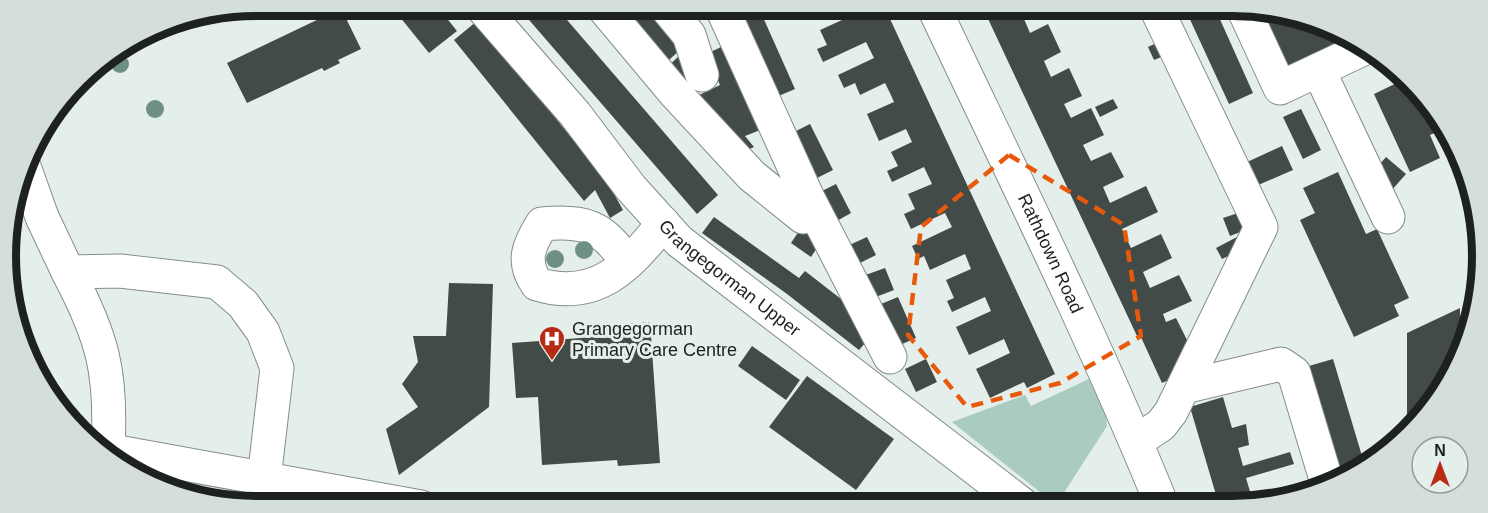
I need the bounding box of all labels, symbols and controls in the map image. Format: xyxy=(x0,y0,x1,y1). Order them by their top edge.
street label: Rathdown Road xyxy=(1014,191,1087,316)
street label: Grangegorman Upper xyxy=(655,216,804,340)
place label: Grangegorman Primary Care Centre xyxy=(572,319,737,360)
hospital icon: Grangegorman Primary Care Centre xyxy=(537,324,567,362)
north arrow xyxy=(1410,435,1470,495)
text: N xyxy=(1434,442,1446,459)

